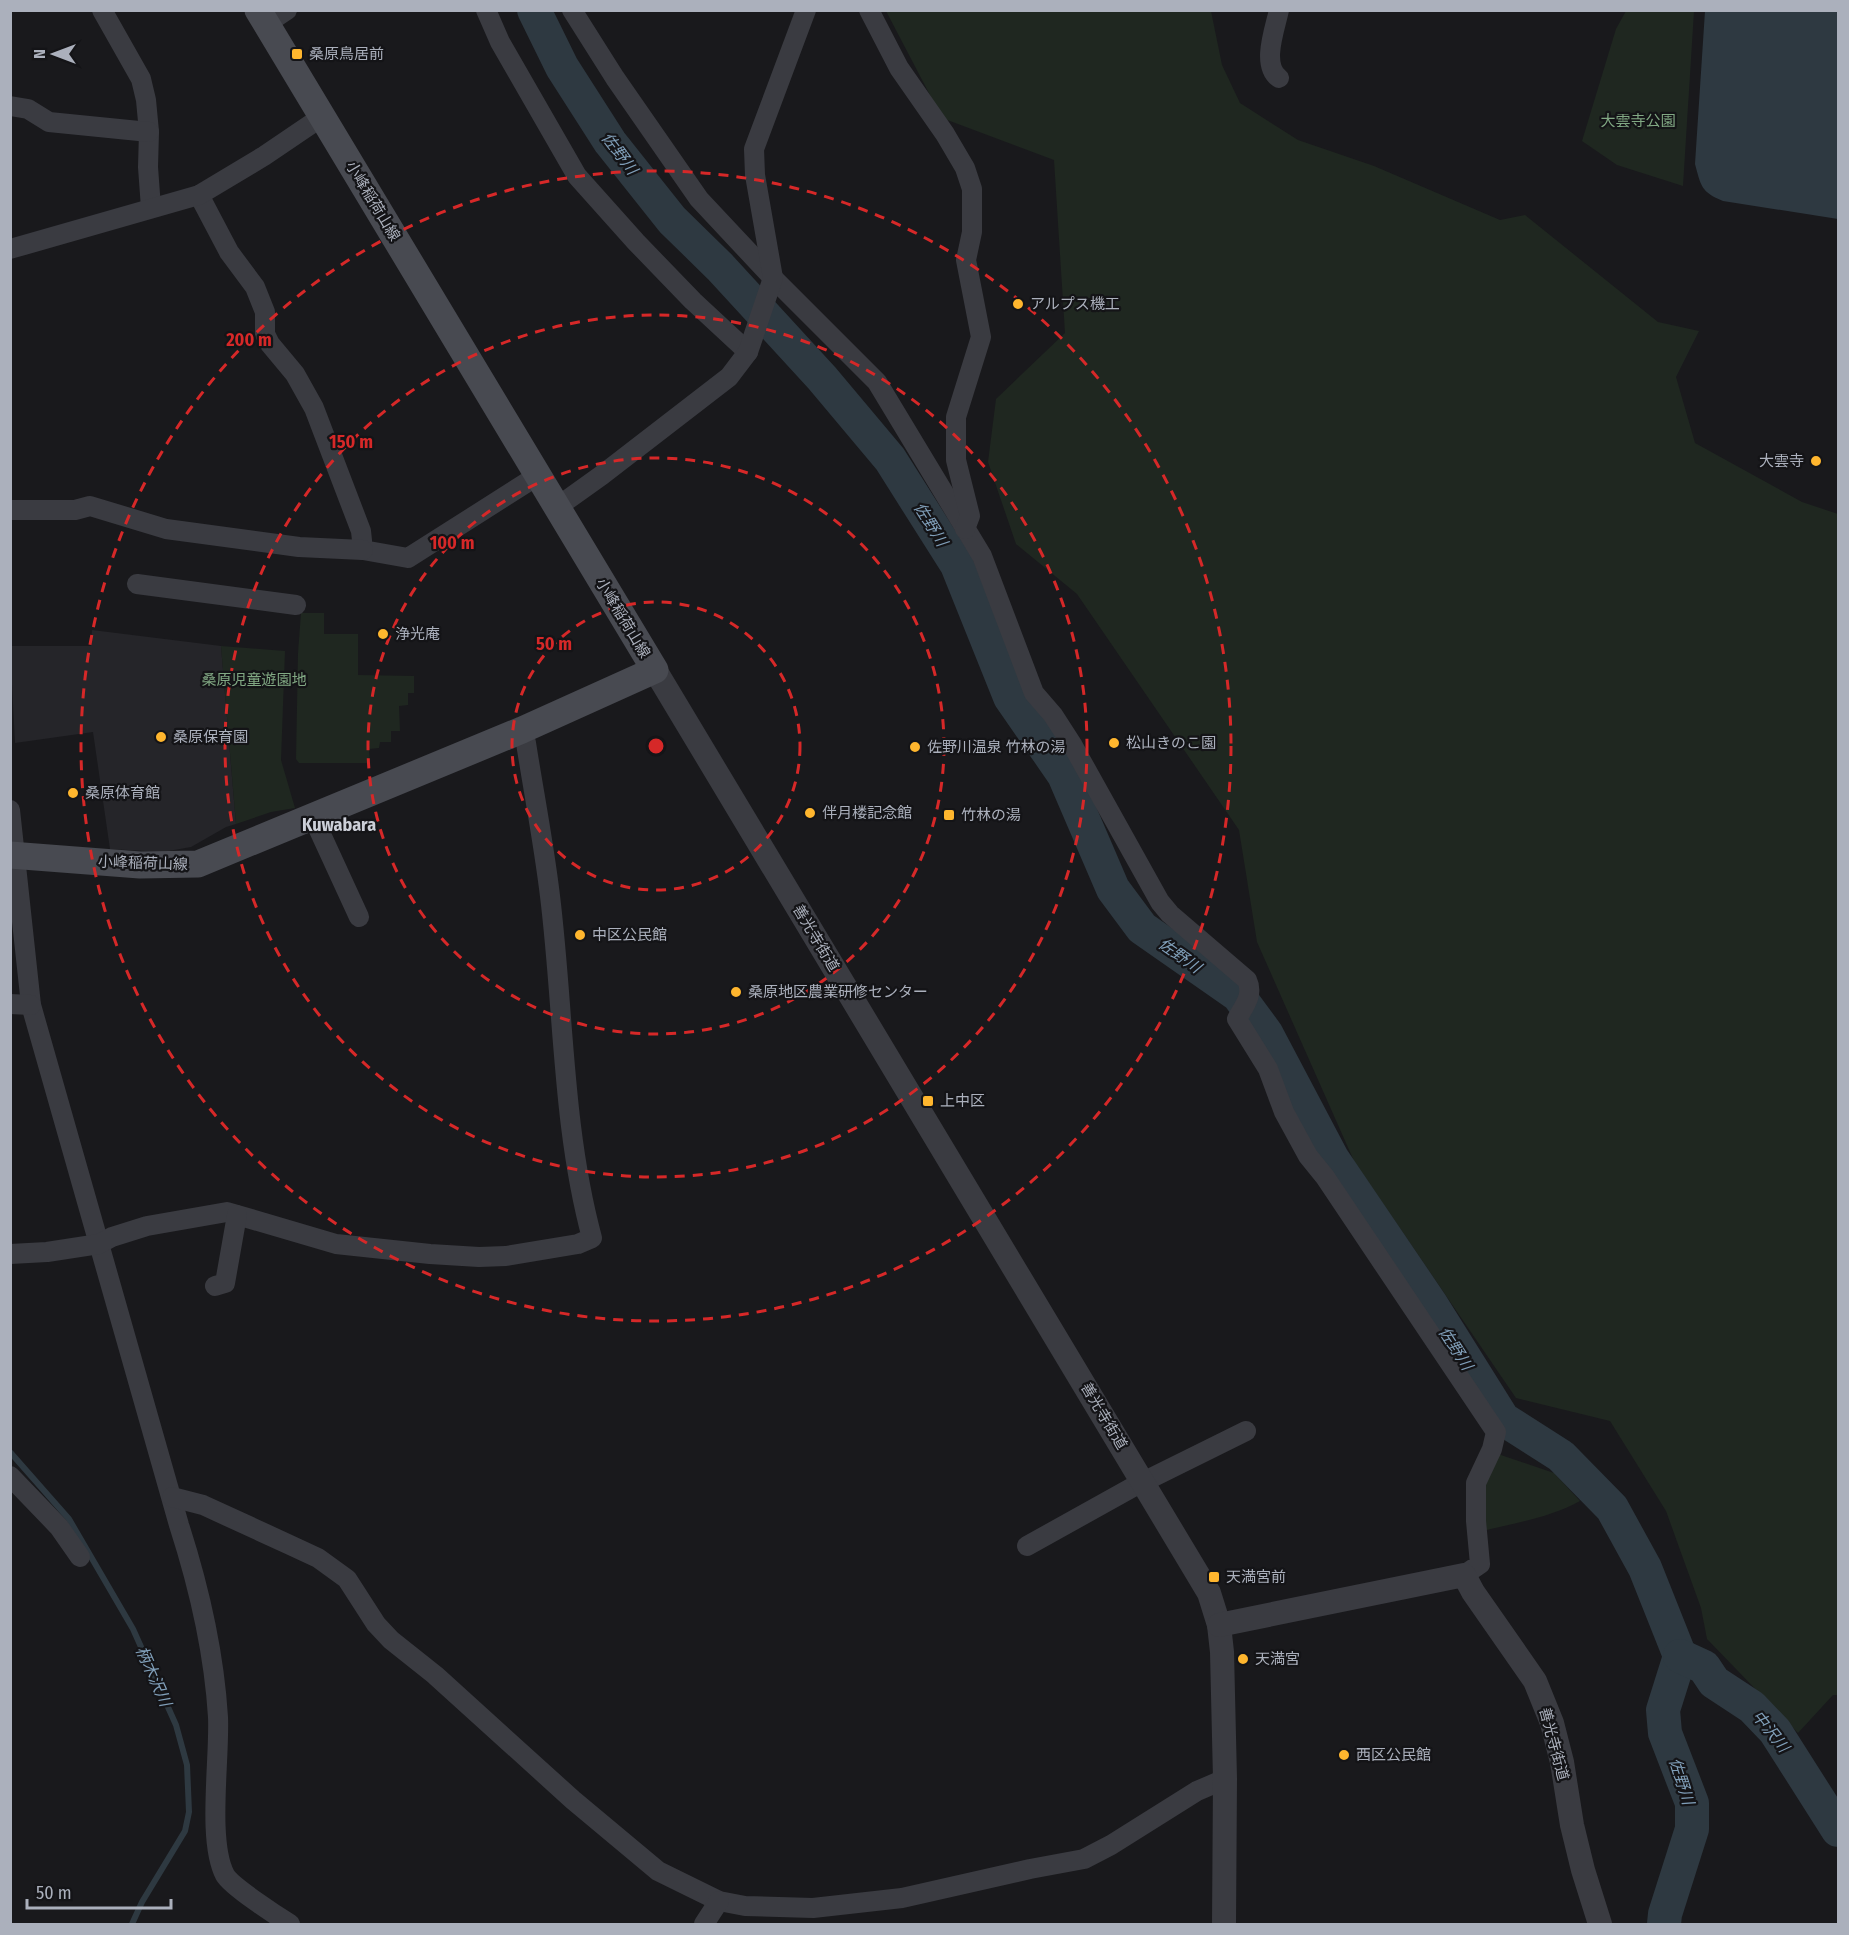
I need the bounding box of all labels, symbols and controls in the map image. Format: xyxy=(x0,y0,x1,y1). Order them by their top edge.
north arrow xyxy=(24,24,84,84)
place label: 桑原鳥居前 xyxy=(309,45,384,63)
marker: 桑原鳥居前 xyxy=(290,47,304,61)
text: N xyxy=(30,49,49,59)
park label: 大雲寺公園 xyxy=(1600,112,1676,130)
water label: 佐野川 xyxy=(598,128,643,180)
street label: 小峰稲荷山線 xyxy=(342,158,404,244)
place label: アルプス機工 xyxy=(1030,295,1120,313)
marker: アルプス機工 xyxy=(1011,297,1025,311)
text: 200 m xyxy=(225,329,272,351)
text: 150 m xyxy=(329,431,373,453)
place label: 大雲寺 xyxy=(1759,452,1804,470)
marker: 大雲寺 xyxy=(1809,454,1823,468)
water label: 佐野川 xyxy=(910,499,952,551)
text: 100 m xyxy=(430,532,474,554)
street label: 小峰稲荷山線 xyxy=(592,575,654,661)
place label: 浄光庵 xyxy=(395,625,440,643)
marker: 浄光庵 xyxy=(376,627,390,641)
text: 50 m xyxy=(536,633,572,655)
park label: 桑原児童遊園地 xyxy=(201,671,307,689)
place label: 桑原保育園 xyxy=(173,728,248,746)
marker: 桑原保育園 xyxy=(154,730,168,744)
place label: 松山きのこ園 xyxy=(1126,734,1216,752)
centre of rings xyxy=(646,736,666,756)
marker: 松山きのこ園 xyxy=(1107,736,1121,750)
place label: 佐野川温泉 竹林の湯 xyxy=(927,738,1066,756)
marker: 佐野川温泉 竹林の湯 xyxy=(908,740,922,754)
place label: 桑原体育館 xyxy=(85,784,160,802)
marker: 桑原体育館 xyxy=(66,786,80,800)
place label: 伴月楼記念館 xyxy=(822,804,912,822)
marker: 伴月楼記念館 xyxy=(803,806,817,820)
place label: 竹林の湯 xyxy=(961,806,1021,824)
marker: 竹林の湯 xyxy=(942,808,956,822)
district label: Kuwabara xyxy=(302,814,376,836)
street label: 小峰稲荷山線 xyxy=(98,852,188,874)
street label: 善光寺街道 xyxy=(789,901,843,975)
place label: 中区公民館 xyxy=(592,926,667,944)
marker: 中区公民館 xyxy=(573,928,587,942)
water label: 佐野川 xyxy=(1155,934,1206,978)
place label: 桑原地区農業研修センター xyxy=(748,983,928,1001)
marker: 桑原地区農業研修センター xyxy=(729,985,743,999)
place label: 上中区 xyxy=(940,1092,985,1110)
marker: 上中区 xyxy=(921,1094,935,1108)
water label: 佐野川 xyxy=(1435,1323,1478,1375)
street label: 善光寺街道 xyxy=(1077,1379,1131,1453)
place label: 天満宮前 xyxy=(1226,1568,1286,1586)
marker: 天満宮前 xyxy=(1207,1570,1221,1584)
water label: 柄木沢川 xyxy=(132,1643,176,1711)
place label: 天満宮 xyxy=(1255,1650,1300,1668)
marker: 天満宮 xyxy=(1236,1652,1250,1666)
street label: 善光寺街道 xyxy=(1536,1705,1572,1783)
water label: 中沢川 xyxy=(1748,1707,1794,1757)
place label: 西区公民館 xyxy=(1356,1746,1431,1764)
marker: 西区公民館 xyxy=(1337,1748,1351,1762)
water label: 佐野川 xyxy=(1665,1755,1699,1809)
scale bar xyxy=(27,1872,171,1910)
text: 50 m xyxy=(36,1882,72,1904)

